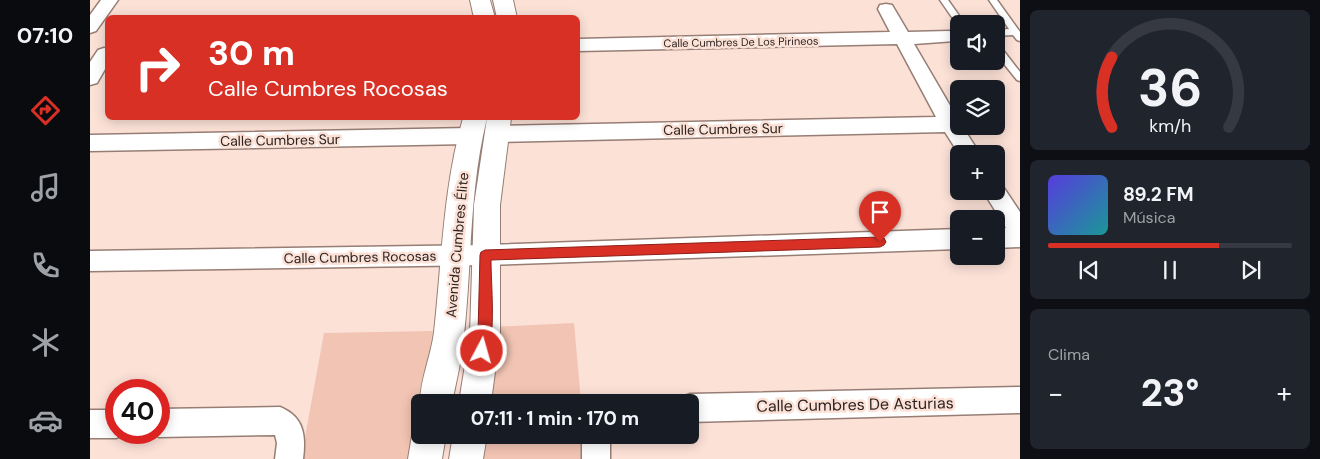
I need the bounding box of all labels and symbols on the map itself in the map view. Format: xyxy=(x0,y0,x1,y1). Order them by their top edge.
street label: Calle Cumbres De Los Pirineos xyxy=(663,34,819,50)
street label: Calle Cumbres Sur xyxy=(663,119,783,139)
street label: Calle Cumbres Sur xyxy=(220,130,340,150)
street label: Avenida Cumbres Élite xyxy=(442,172,472,318)
pin xyxy=(859,191,901,242)
street label: Calle Cumbres Rocosas xyxy=(284,247,436,267)
position arrow xyxy=(455,324,507,376)
speed limit sign: 40 xyxy=(105,379,170,444)
street label: Calle Cumbres De Asturias xyxy=(756,392,954,417)

